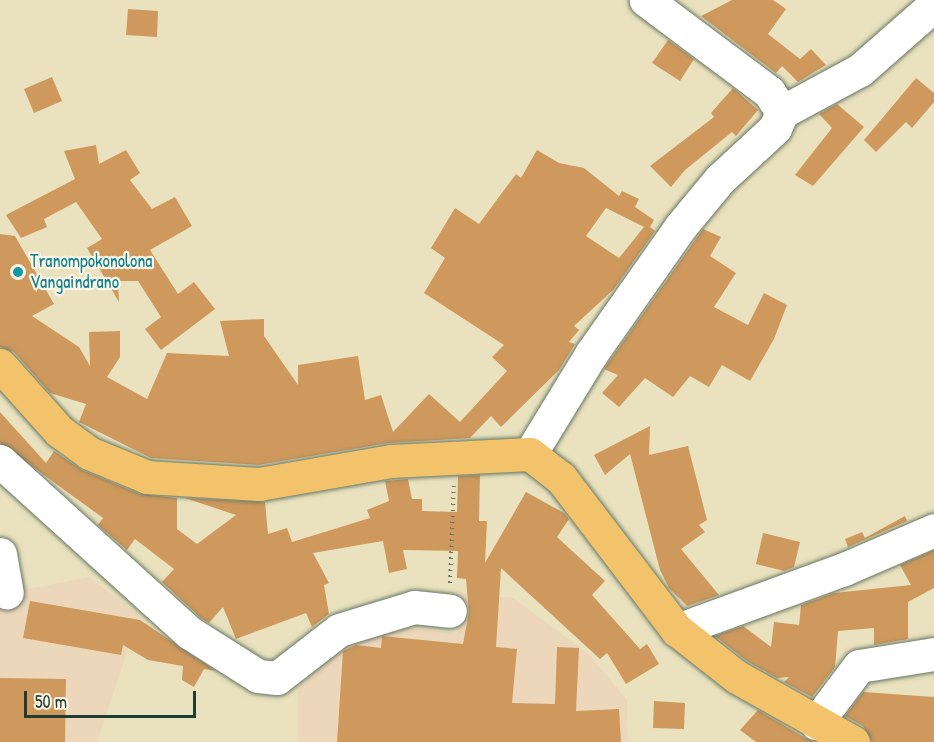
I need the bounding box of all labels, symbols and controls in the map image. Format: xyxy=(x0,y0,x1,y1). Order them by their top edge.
place label: Tranompokonolona Vangaindrano xyxy=(30,251,152,294)
marker: Tranompokonolona Vangaindrano xyxy=(11,265,25,279)
scale bar xyxy=(27,679,200,717)
text: 50 m xyxy=(35,689,67,714)

